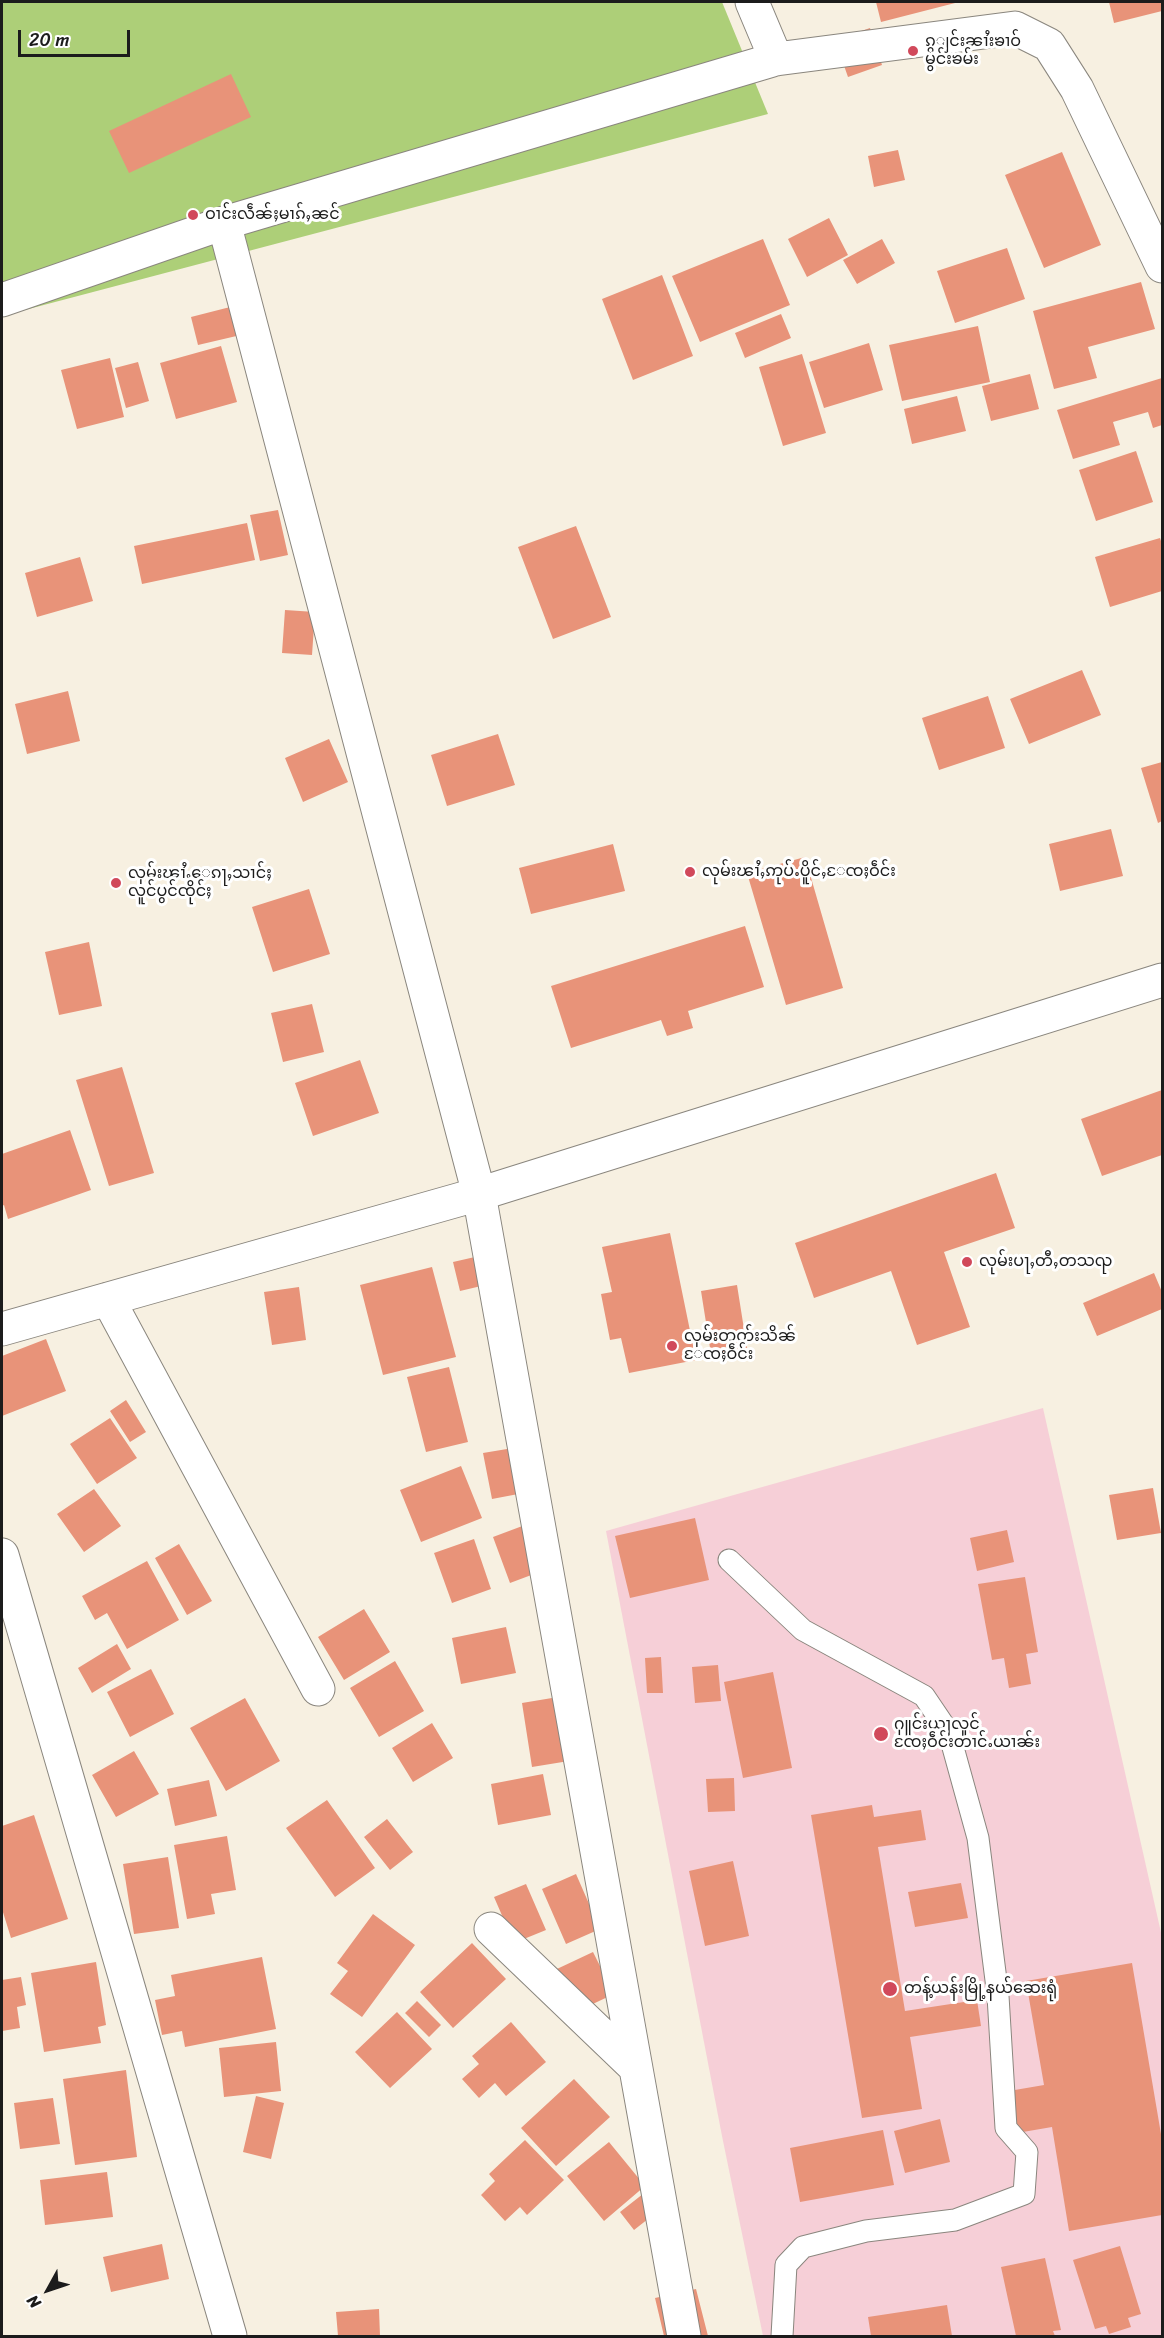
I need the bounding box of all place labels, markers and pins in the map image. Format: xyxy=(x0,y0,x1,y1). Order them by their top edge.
place label: ၵွျင်းၼၢႆးၶၢဝ် မွင်းၶမ်း xyxy=(925,32,1021,70)
marker: ၵွျင်းၼၢႆးၶၢဝ် မွင်းၶမ်း xyxy=(906,44,920,58)
place label: ဝၢင်းလဵၼ်ႈမၢၵ်ႇၼင် xyxy=(205,205,340,225)
marker: ဝၢင်းလဵၼ်ႈမၢၵ်ႇၼင် xyxy=(186,208,200,222)
place label: လုမ်းၽၢႆႇဢုပ်ႉပိူင်ႇႄၸႈဝဵင်း xyxy=(702,862,896,882)
place label: လုမ်းၽၢႆႇေၵႃႇသၢင်ႈ လူင်ပွင်ၸိုင်ႈ xyxy=(128,864,272,902)
marker: လုမ်းၽၢႆႇဢုပ်ႉပိူင်ႇႄၸႈဝဵင်း xyxy=(683,865,697,879)
marker: လုမ်းၽၢႆႇေၵႃႇသၢင်ႈ လူင်ပွင်ၸိုင်ႈ xyxy=(109,876,123,890)
place label: လုမ်းပႃႇတီႇတသၺ xyxy=(979,1252,1112,1272)
marker: လုမ်းပႃႇတီႇတသၺ xyxy=(960,1255,974,1269)
place label: လုမ်းတတ်းသိၼ် ႄၸႈဝဵင်း xyxy=(684,1327,796,1365)
marker: လုမ်းတတ်းသိၼ် ႄၸႈဝဵင်း xyxy=(665,1339,679,1353)
place label: ႁူင်းယႃလူင် ၸႄႈဝဵင်းတၢင်ႉယၢၼ်း xyxy=(894,1715,1040,1753)
marker: ႁူင်းယႃလူင် ၸႄႈဝဵင်းတၢင်ႉယၢၼ်း xyxy=(872,1725,890,1743)
place label: တန့်ယန်းမြို့နယ်ဆေးရုံ xyxy=(904,1979,1057,1999)
marker: တန့်ယန်းမြို့နယ်ဆေးရုံ xyxy=(881,1980,899,1998)

